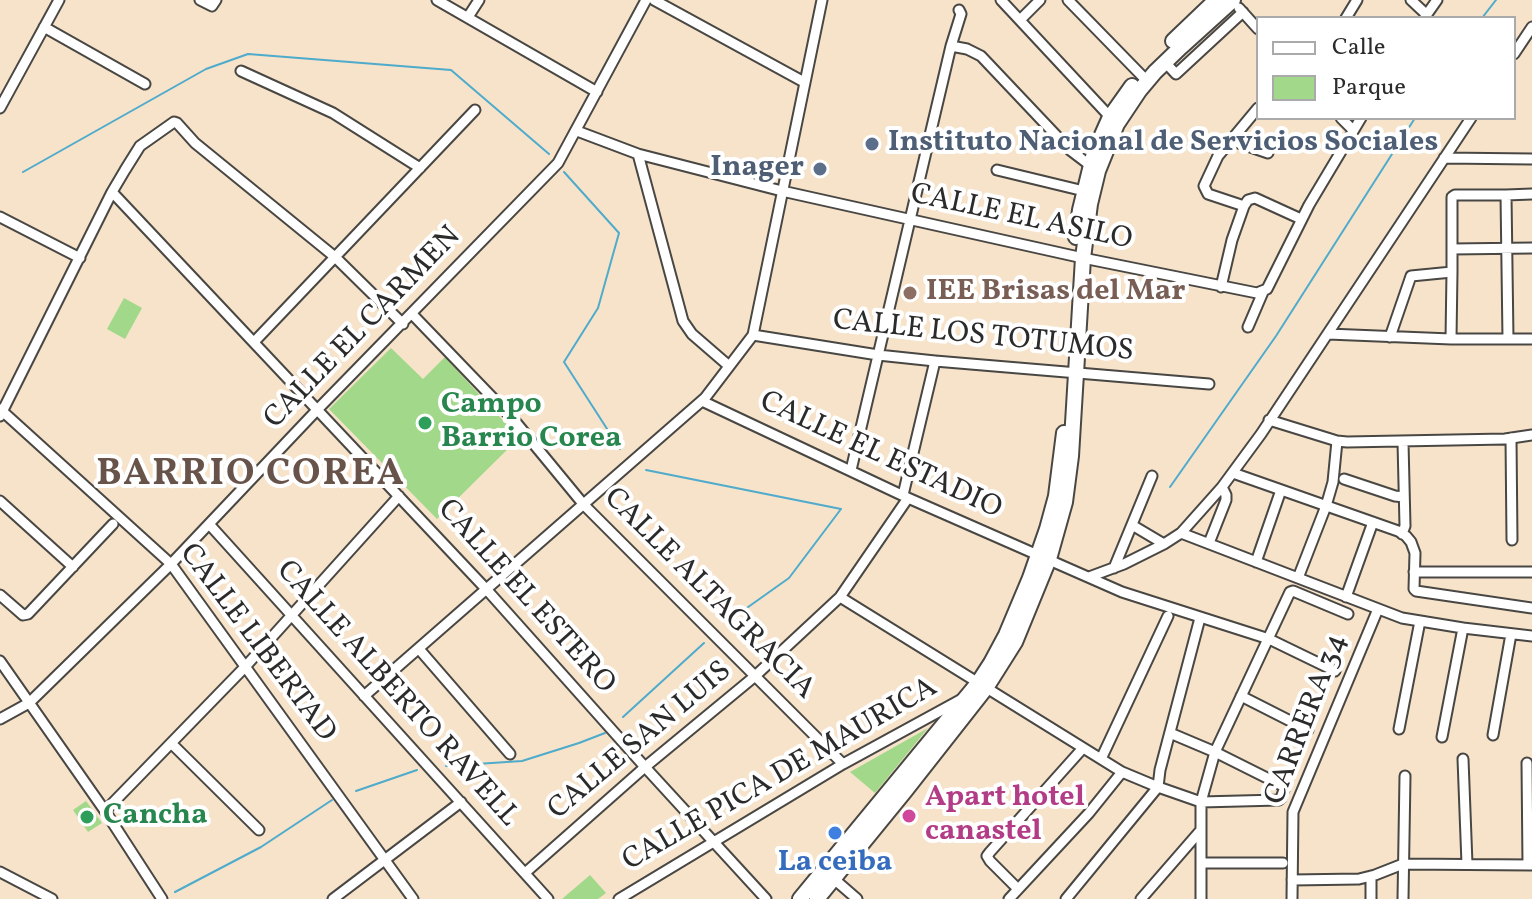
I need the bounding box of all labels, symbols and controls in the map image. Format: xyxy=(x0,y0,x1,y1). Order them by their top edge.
legend xyxy=(1256,16,1516,120)
text: Calle xyxy=(1332,31,1385,65)
text: Parque xyxy=(1332,71,1406,105)
place label: Instituto Nacional de Servicios Sociales xyxy=(888,126,1438,162)
marker: Instituto Nacional de Servicios Sociales xyxy=(863,135,881,153)
place label: Inager xyxy=(710,151,804,187)
marker: Inager xyxy=(811,160,829,178)
street label: CALLE EL ASILO xyxy=(907,178,1135,260)
street label: CALLE EL CARMEN xyxy=(258,220,470,438)
place label: IEE Brisas del Mar xyxy=(926,275,1185,311)
marker: IEE Brisas del Mar xyxy=(901,284,919,302)
street label: CALLE LOS TOTUMOS xyxy=(831,304,1135,372)
street label: CALLE EL ESTADIO xyxy=(753,385,1007,529)
place label: Campo Barrio Corea xyxy=(441,388,622,458)
marker: Campo Barrio Corea xyxy=(416,414,434,432)
district label: BARRIO COREA xyxy=(96,454,406,500)
street label: CALLE ALTAGRACIA xyxy=(595,482,821,708)
street label: CALLE EL ESTERO xyxy=(428,493,622,703)
street label: CALLE LIBERTAD xyxy=(170,538,342,750)
street label: CALLE ALBERTO RAVELL xyxy=(267,555,525,835)
street label: CARRERA 34 xyxy=(1259,629,1357,811)
street label: CALLE SAN LUIS xyxy=(542,655,740,829)
street label: CALLE PICA DE MAURICA xyxy=(617,671,945,881)
place label: Apart hotel canastel xyxy=(925,781,1085,852)
place label: Cancha xyxy=(103,799,208,835)
marker: Apart hotel canastel xyxy=(900,807,918,825)
marker: Cancha xyxy=(78,808,96,826)
marker: La ceiba xyxy=(826,824,844,842)
place label: La ceiba xyxy=(778,846,892,882)

